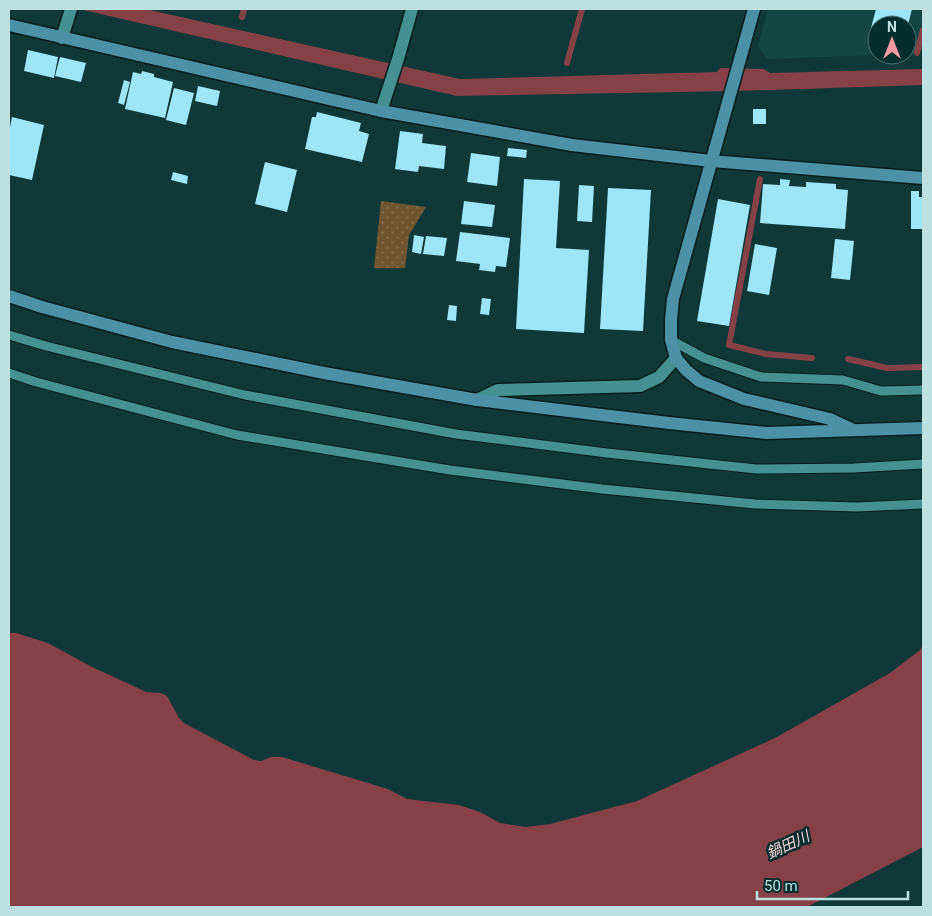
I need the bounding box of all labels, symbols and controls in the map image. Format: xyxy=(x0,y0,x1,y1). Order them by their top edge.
north arrow xyxy=(867,15,917,65)
text: N xyxy=(887,19,897,35)
water label: 鍋田川 xyxy=(764,826,814,863)
scale bar xyxy=(757,868,908,900)
text: 50 m xyxy=(764,877,798,895)

